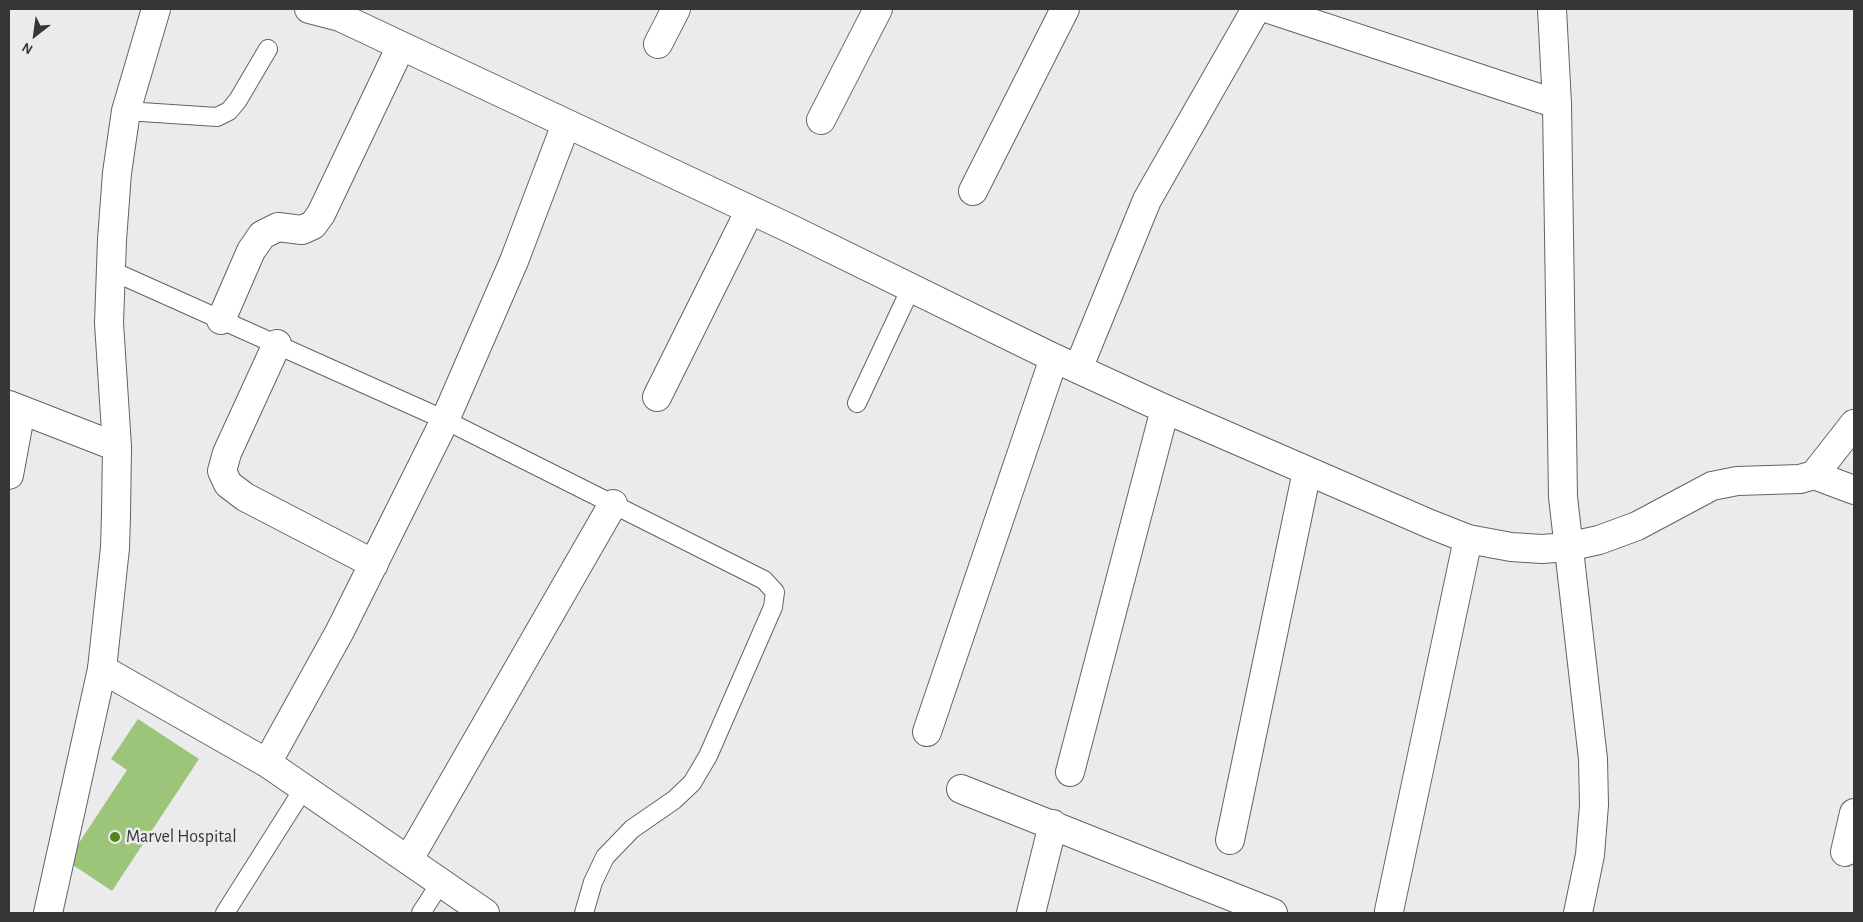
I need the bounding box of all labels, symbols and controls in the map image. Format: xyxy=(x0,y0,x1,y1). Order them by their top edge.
north arrow xyxy=(10,10,60,60)
text: N xyxy=(20,39,35,56)
place label: Marvel Hospital xyxy=(126,826,237,848)
marker: Marvel Hospital xyxy=(108,830,122,844)

